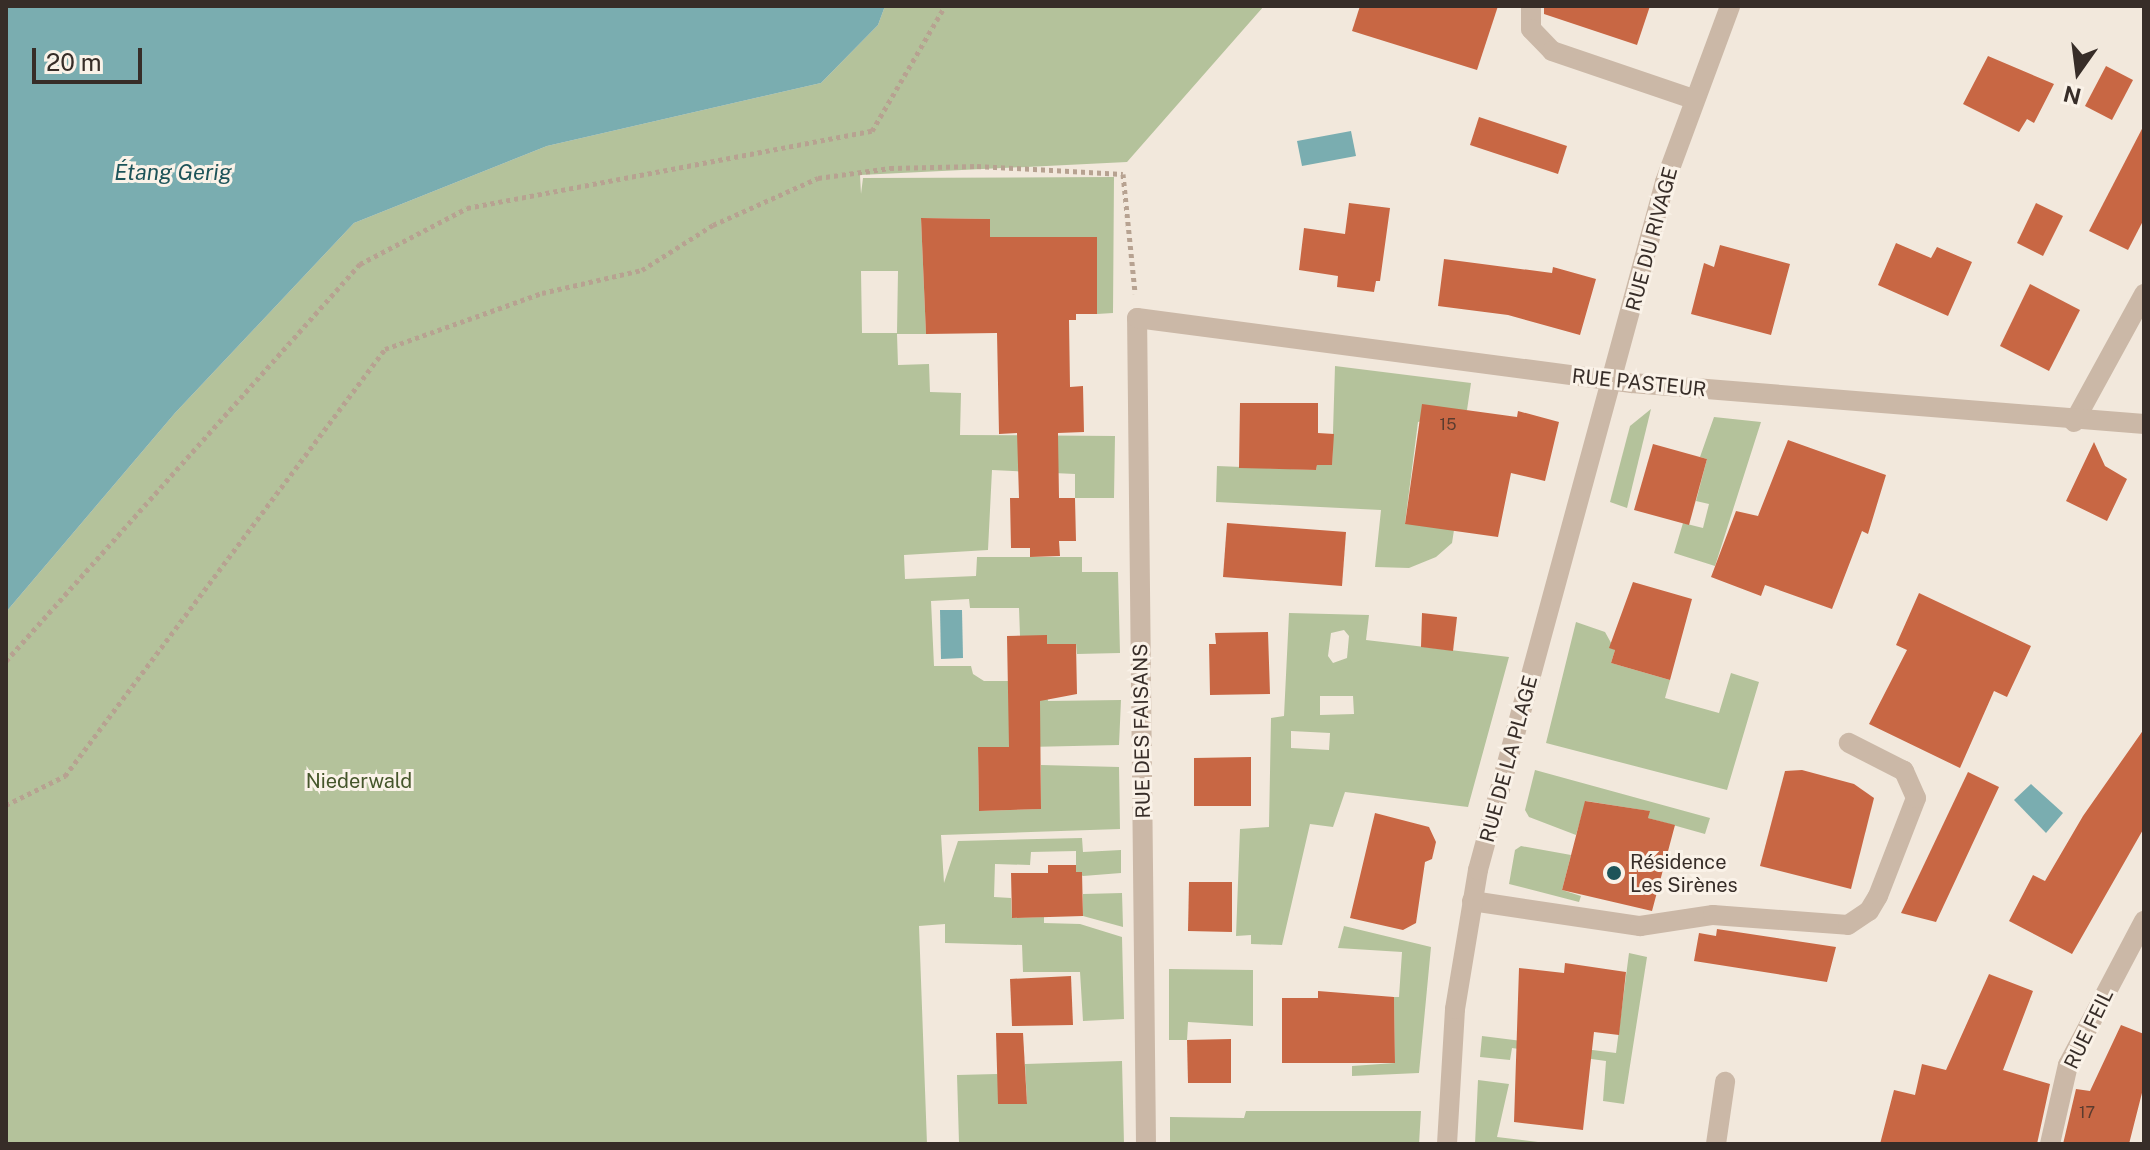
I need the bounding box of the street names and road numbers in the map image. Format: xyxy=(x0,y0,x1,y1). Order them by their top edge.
street label: RUE DU RIVAGE xyxy=(1621,164,1683,314)
street label: RUE PASTEUR xyxy=(1571,364,1707,402)
street label: RUE DES FAISANS xyxy=(1128,643,1156,819)
street label: RUE DE LA PLAGE xyxy=(1475,673,1543,845)
street label: RUE FEIL xyxy=(2059,985,2119,1073)

